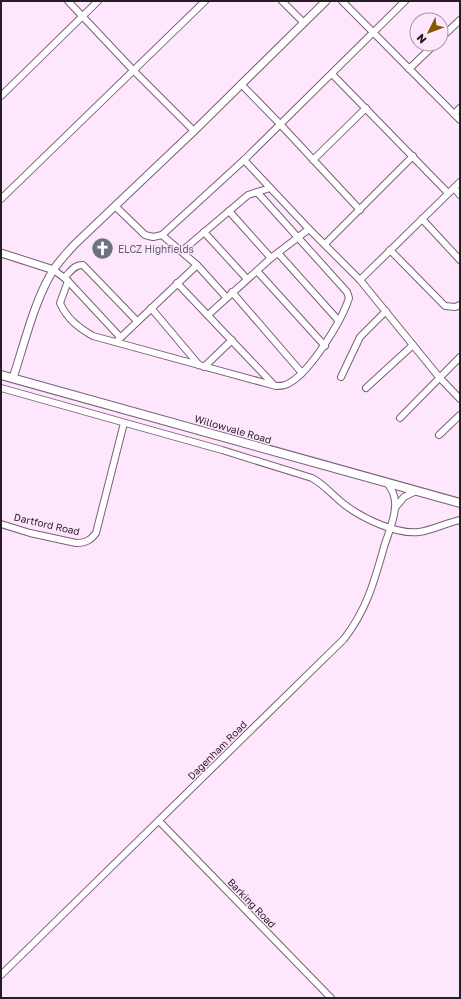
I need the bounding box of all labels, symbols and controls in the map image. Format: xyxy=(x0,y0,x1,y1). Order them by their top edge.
north arrow xyxy=(409,12,449,52)
text: N xyxy=(414,32,429,46)
church icon: ELCZ Highfields xyxy=(89,236,115,262)
place label: ELCZ Highfields xyxy=(118,243,194,255)
street label: Willowvale Road xyxy=(193,412,273,446)
street label: Dartford Road xyxy=(13,511,81,537)
street label: Dagenham Road xyxy=(185,718,249,782)
street label: Barking Road xyxy=(225,876,279,930)

